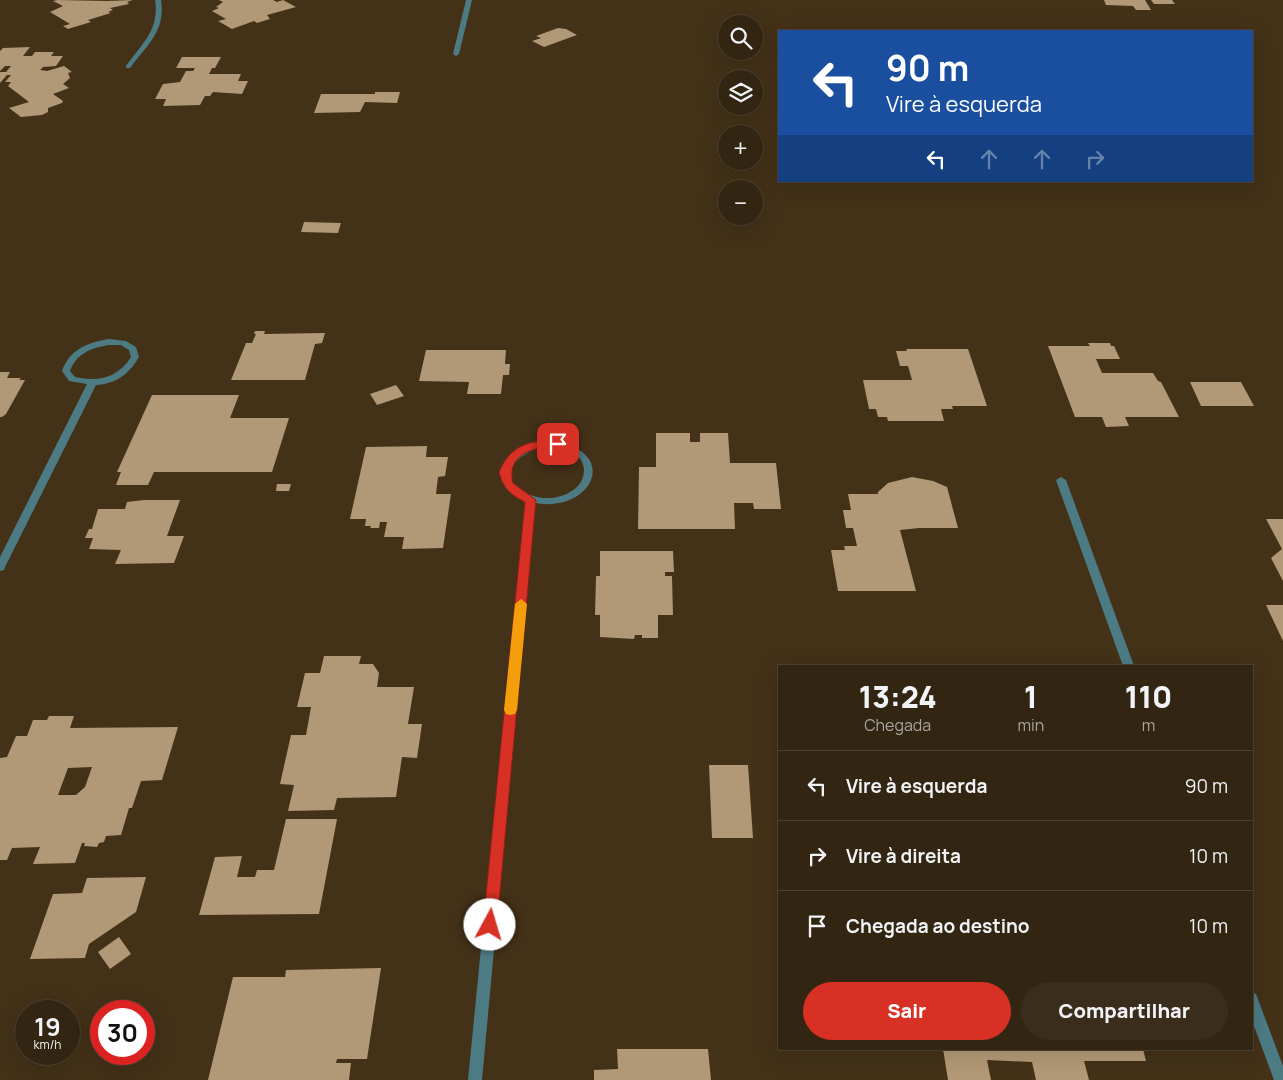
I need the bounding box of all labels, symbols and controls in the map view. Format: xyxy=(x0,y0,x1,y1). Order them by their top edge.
map controls xyxy=(718,15,763,225)
button: search xyxy=(718,15,763,60)
text: 90 m xyxy=(886,44,969,92)
icon: left xyxy=(803,50,868,115)
button: layers xyxy=(718,70,763,115)
text: Vire à esquerda xyxy=(886,89,1042,119)
button: + xyxy=(718,125,763,170)
icon: left xyxy=(922,145,950,173)
icon: ahead xyxy=(975,145,1003,173)
icon: ahead xyxy=(1028,145,1056,173)
icon: right xyxy=(1081,145,1109,173)
button: − xyxy=(718,180,763,225)
pin xyxy=(537,423,579,465)
icon: arrive xyxy=(544,430,572,458)
text: 13:24 xyxy=(859,676,937,717)
text: 1 xyxy=(1024,676,1038,717)
text: 110 xyxy=(1125,676,1172,717)
text: Chegada xyxy=(864,714,931,736)
text: min xyxy=(1017,714,1044,736)
text: m xyxy=(1142,714,1155,736)
icon: left xyxy=(803,772,831,800)
text: Vire à esquerda xyxy=(846,773,987,799)
text: 90 m xyxy=(1185,773,1228,799)
icon: right xyxy=(803,842,831,870)
text: Vire à direita xyxy=(846,843,961,869)
text: 10 m xyxy=(1189,843,1228,869)
position arrow xyxy=(463,898,515,950)
icon: arrive xyxy=(803,912,831,940)
text: Chegada ao destino xyxy=(846,913,1029,939)
text: 10 m xyxy=(1189,913,1228,939)
button: Sair xyxy=(803,982,1011,1040)
button: Compartilhar xyxy=(1021,982,1228,1040)
speed limit sign: 30 xyxy=(90,1000,155,1065)
text: 19 xyxy=(34,1009,61,1044)
text: km/h xyxy=(34,1036,61,1053)

